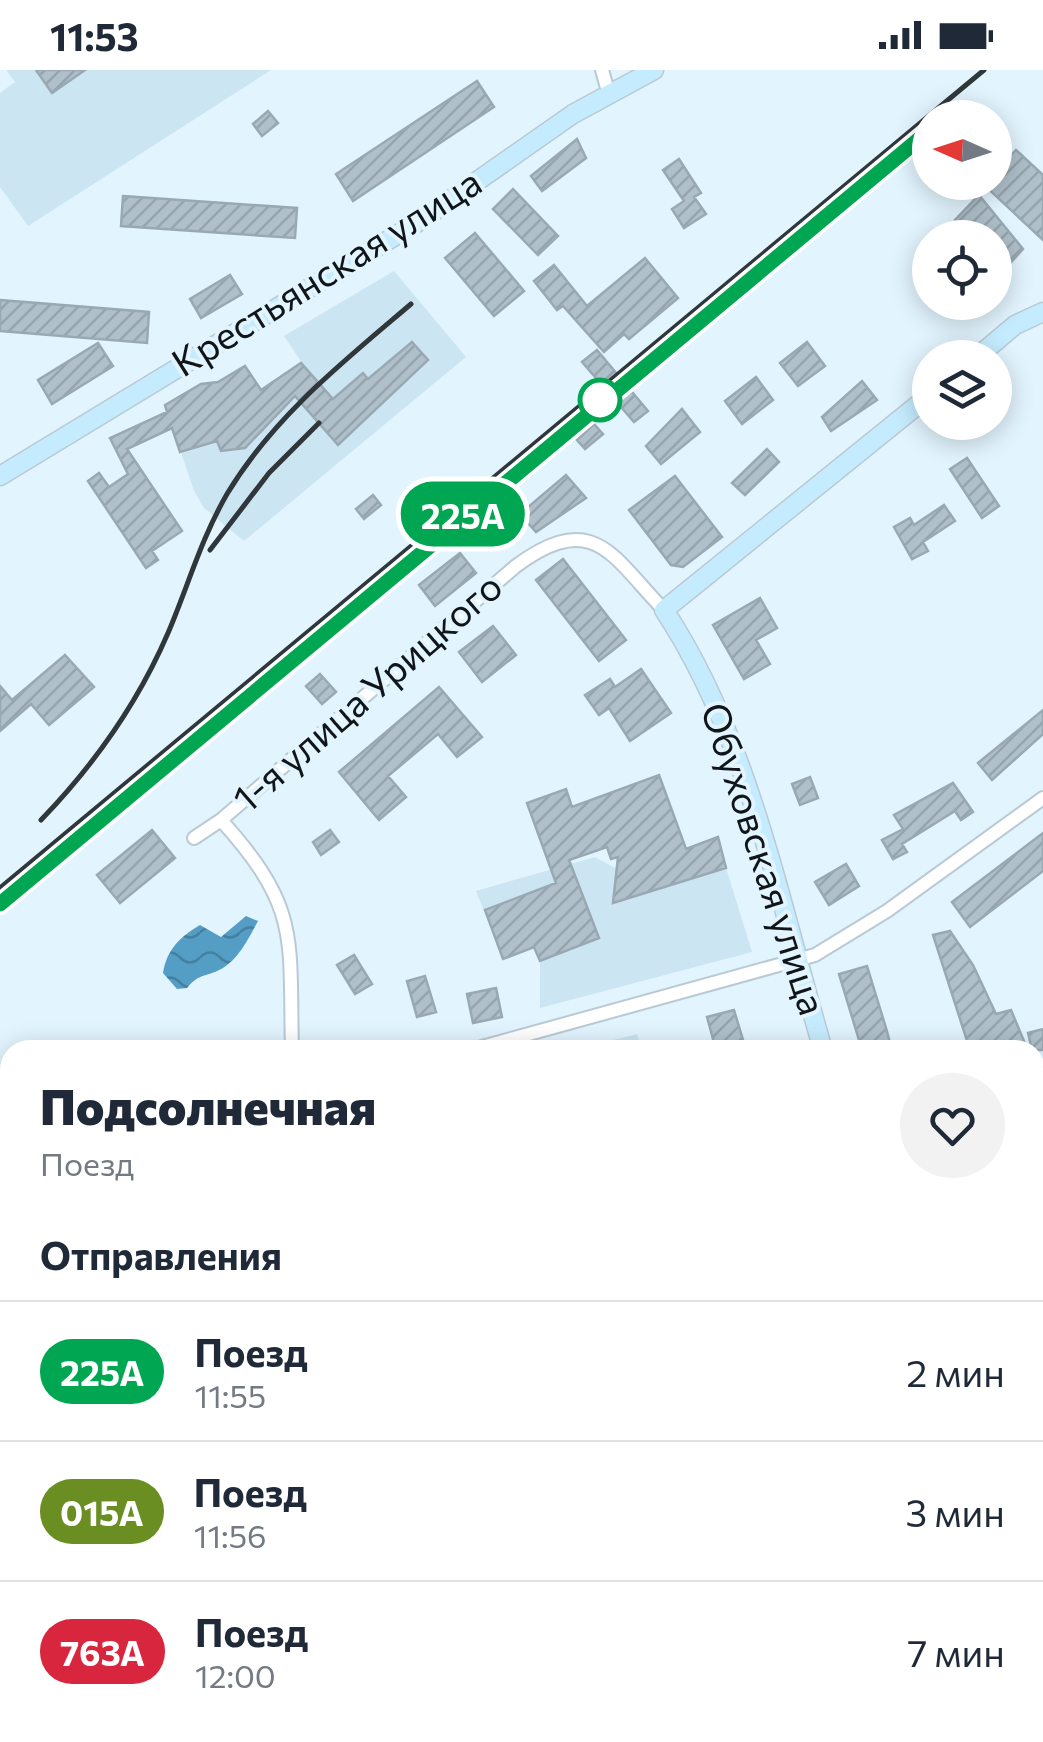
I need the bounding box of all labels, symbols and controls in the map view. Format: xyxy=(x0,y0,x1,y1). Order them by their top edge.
text: 11:53 xyxy=(50,12,139,59)
north arrow xyxy=(912,100,1012,200)
map controls xyxy=(912,100,1012,440)
street label: Крестьянская улица xyxy=(162,157,489,385)
button: locate xyxy=(912,220,1012,320)
button: layers xyxy=(912,340,1012,440)
unlabelled marker xyxy=(579,379,621,421)
line badge: 225А xyxy=(393,482,533,546)
text: 225А xyxy=(421,493,505,536)
street label: 1-я улица Урицкого xyxy=(222,561,511,821)
street label: Обуховская улица xyxy=(693,696,838,1020)
button: heart xyxy=(900,1073,1005,1178)
text: Подсолнечная xyxy=(40,1076,376,1135)
text: Поезд xyxy=(40,1143,134,1183)
text: Отправления xyxy=(40,1231,282,1278)
text: Поезд xyxy=(194,1328,308,1375)
text: 2 мин xyxy=(906,1348,1005,1395)
text: 225А xyxy=(60,1350,144,1393)
text: 11:55 xyxy=(194,1375,266,1415)
text: Поезд xyxy=(194,1468,307,1515)
text: 3 мин xyxy=(906,1488,1005,1535)
text: 015А xyxy=(60,1490,144,1533)
text: 11:56 xyxy=(194,1515,266,1555)
text: Поезд xyxy=(195,1608,308,1655)
text: 7 мин xyxy=(907,1628,1005,1675)
text: 763А xyxy=(60,1630,145,1673)
text: 12:00 xyxy=(195,1655,276,1695)

